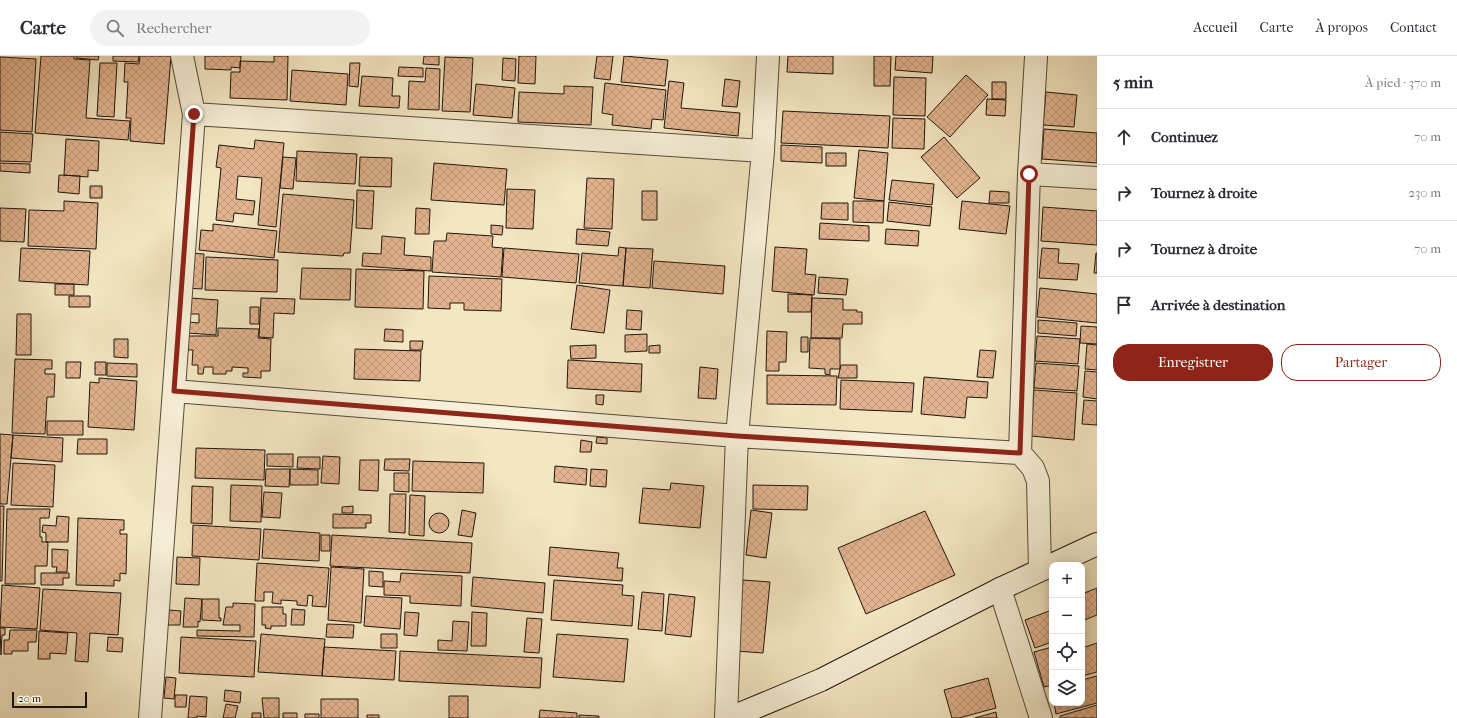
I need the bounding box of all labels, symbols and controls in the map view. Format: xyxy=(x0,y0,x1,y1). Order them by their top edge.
search box xyxy=(90,10,370,46)
text: Carte xyxy=(20,17,66,39)
icon: search xyxy=(104,17,126,39)
text: Rechercher xyxy=(136,19,211,37)
text: Accueil xyxy=(1193,19,1238,36)
text: Carte xyxy=(1260,19,1293,36)
text: À propos xyxy=(1315,19,1368,36)
text: Contact xyxy=(1390,19,1437,36)
text: 5 min xyxy=(1113,72,1153,92)
text: À pied · 370 m xyxy=(1365,75,1441,90)
route end xyxy=(185,105,203,123)
icon: ahead xyxy=(1113,126,1135,148)
text: Continuez xyxy=(1151,128,1218,146)
text: 70 m xyxy=(1414,129,1441,144)
route start xyxy=(1020,165,1038,183)
icon: right xyxy=(1113,182,1135,204)
text: Tournez à droite xyxy=(1151,184,1257,202)
text: 230 m xyxy=(1408,185,1441,200)
icon: right xyxy=(1113,238,1135,260)
text: Tournez à droite xyxy=(1151,240,1257,258)
text: 70 m xyxy=(1414,241,1441,256)
icon: arrive xyxy=(1113,294,1135,316)
text: Arrivée à destination xyxy=(1151,296,1286,314)
button: Enregistrer xyxy=(1113,344,1273,381)
button: Partager xyxy=(1281,344,1441,381)
map controls xyxy=(1049,562,1085,706)
button: + xyxy=(1049,562,1085,598)
button: − xyxy=(1049,598,1085,634)
button: locate xyxy=(1049,634,1085,670)
button: layers xyxy=(1049,670,1085,706)
scale bar xyxy=(12,690,87,709)
text: 20 m xyxy=(18,692,41,705)

